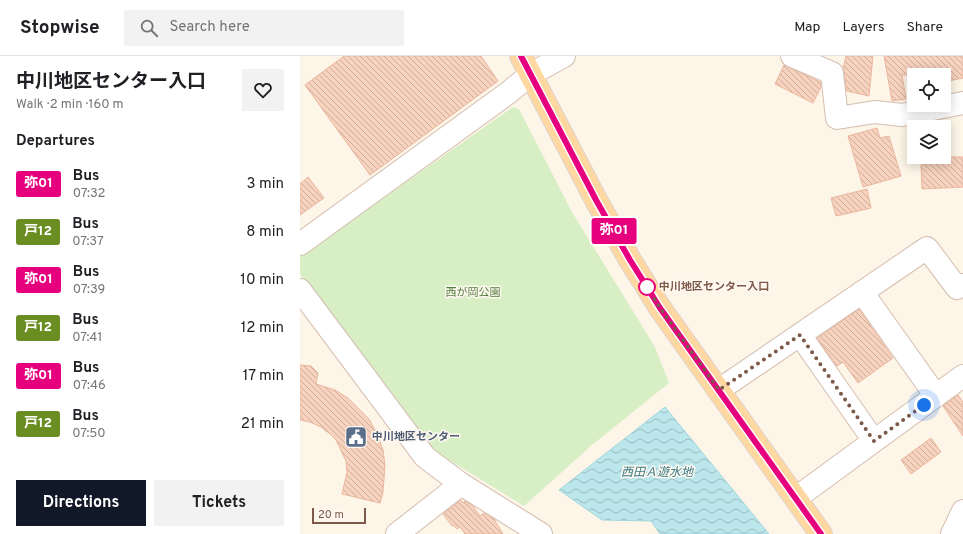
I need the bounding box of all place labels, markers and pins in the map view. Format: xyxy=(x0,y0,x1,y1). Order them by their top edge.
marker: 中川地区センター入口 xyxy=(638,278,656,296)
place label: 中川地区センター入口 xyxy=(659,280,769,294)
public building icon: 中川地区センター xyxy=(343,424,369,450)
place label: 中川地区センター xyxy=(372,430,460,444)

